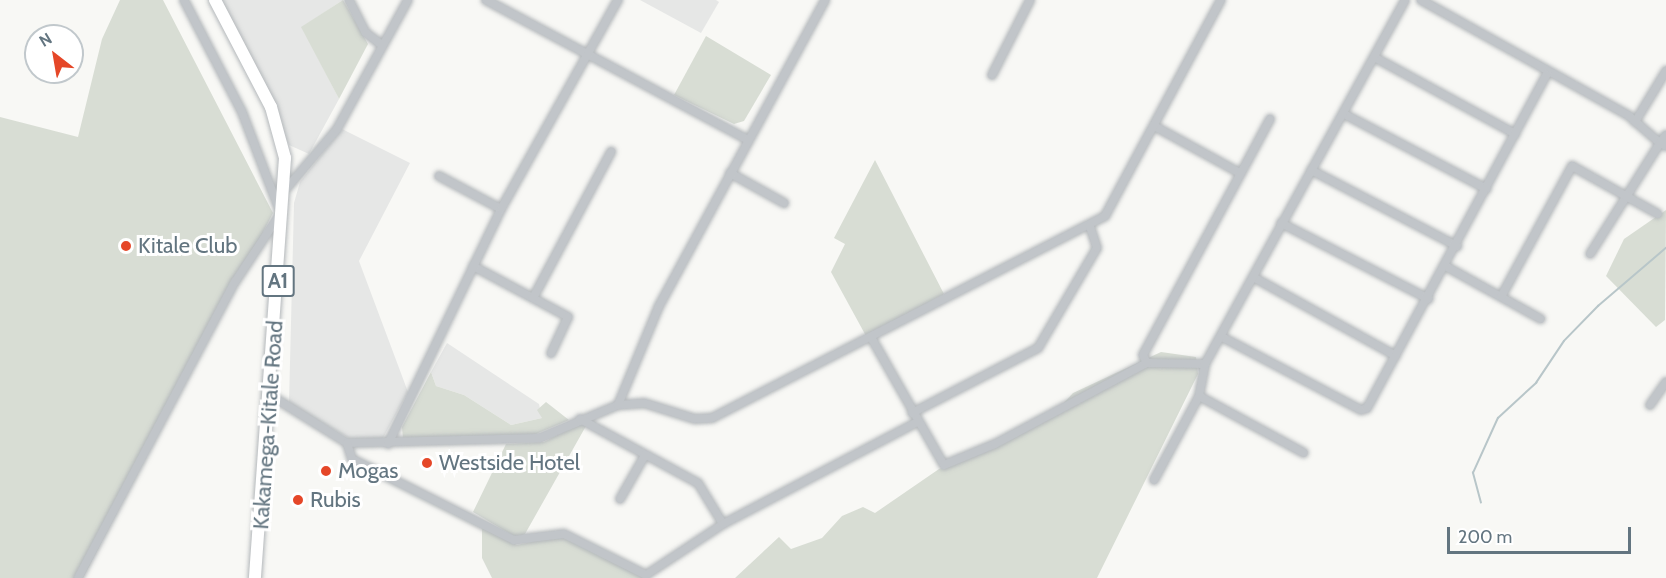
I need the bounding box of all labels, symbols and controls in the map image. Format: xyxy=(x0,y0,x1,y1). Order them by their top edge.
north arrow xyxy=(24,24,84,84)
text: N xyxy=(36,29,55,51)
place label: Kitale Club xyxy=(138,233,237,259)
marker: Kitale Club xyxy=(119,239,133,253)
road number: A1 xyxy=(262,263,294,299)
street label: Kakamega-Kitale Road xyxy=(248,320,288,530)
place label: Westside Hotel xyxy=(439,450,580,476)
marker: Westside Hotel xyxy=(420,456,434,470)
place label: Mogas xyxy=(338,458,398,484)
marker: Mogas xyxy=(319,464,333,478)
place label: Rubis xyxy=(310,487,361,513)
marker: Rubis xyxy=(291,493,305,507)
scale bar xyxy=(1450,515,1634,553)
text: 200 m xyxy=(1458,526,1512,548)

